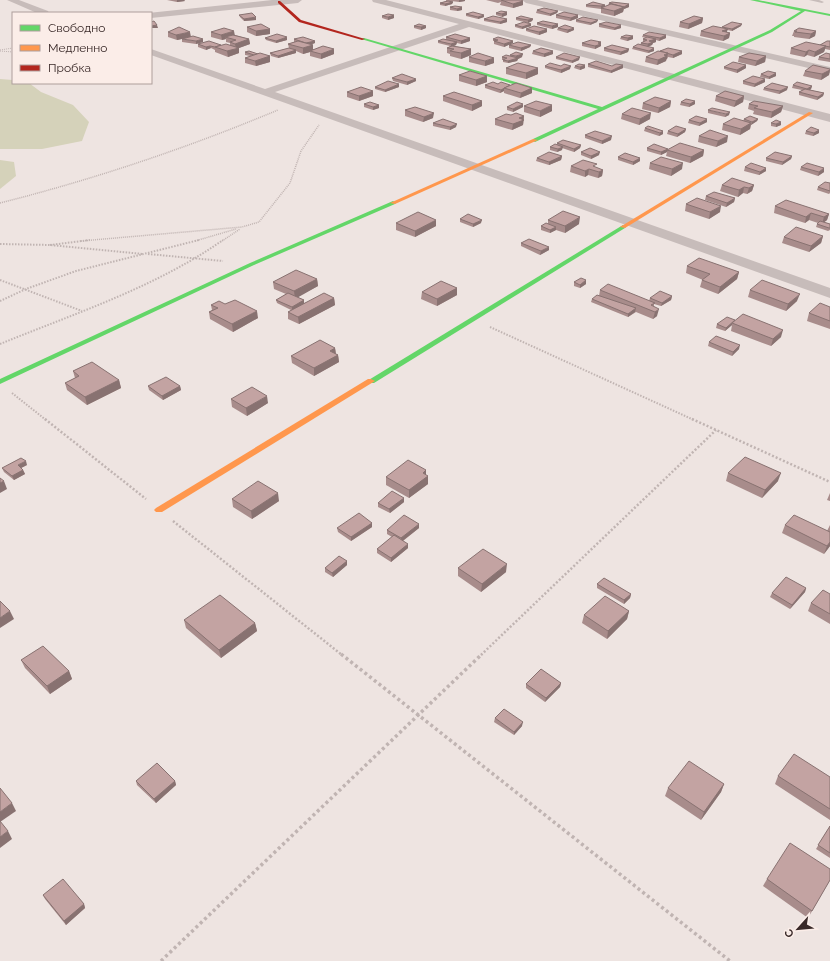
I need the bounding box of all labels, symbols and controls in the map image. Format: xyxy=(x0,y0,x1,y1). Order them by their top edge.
legend xyxy=(12,12,152,84)
text: Свободно xyxy=(48,21,105,35)
text: Медленно xyxy=(48,41,107,55)
text: Пробка xyxy=(48,61,91,75)
north arrow xyxy=(778,909,818,949)
text: С xyxy=(782,927,797,940)

